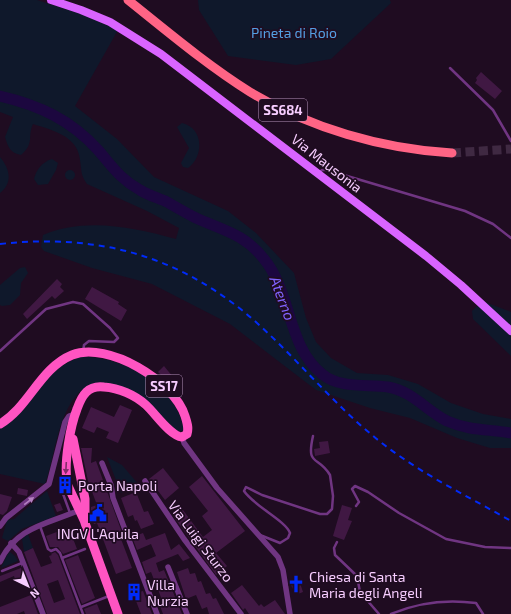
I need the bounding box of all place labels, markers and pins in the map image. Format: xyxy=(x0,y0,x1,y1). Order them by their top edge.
building icon: Porta Napoli xyxy=(55,475,75,495)
place label: Porta Napoli xyxy=(78,477,157,494)
public building icon: INGV L'Aquila xyxy=(88,503,108,523)
place label: INGV L'Aquila xyxy=(57,525,139,542)
place label: Chiesa di Santa Maria degli Angeli xyxy=(309,568,422,601)
church icon: Chiesa di Santa Maria degli Angeli xyxy=(286,574,306,594)
place label: Villa Nurzia xyxy=(147,576,189,609)
building icon: Villa Nurzia xyxy=(124,582,144,602)

